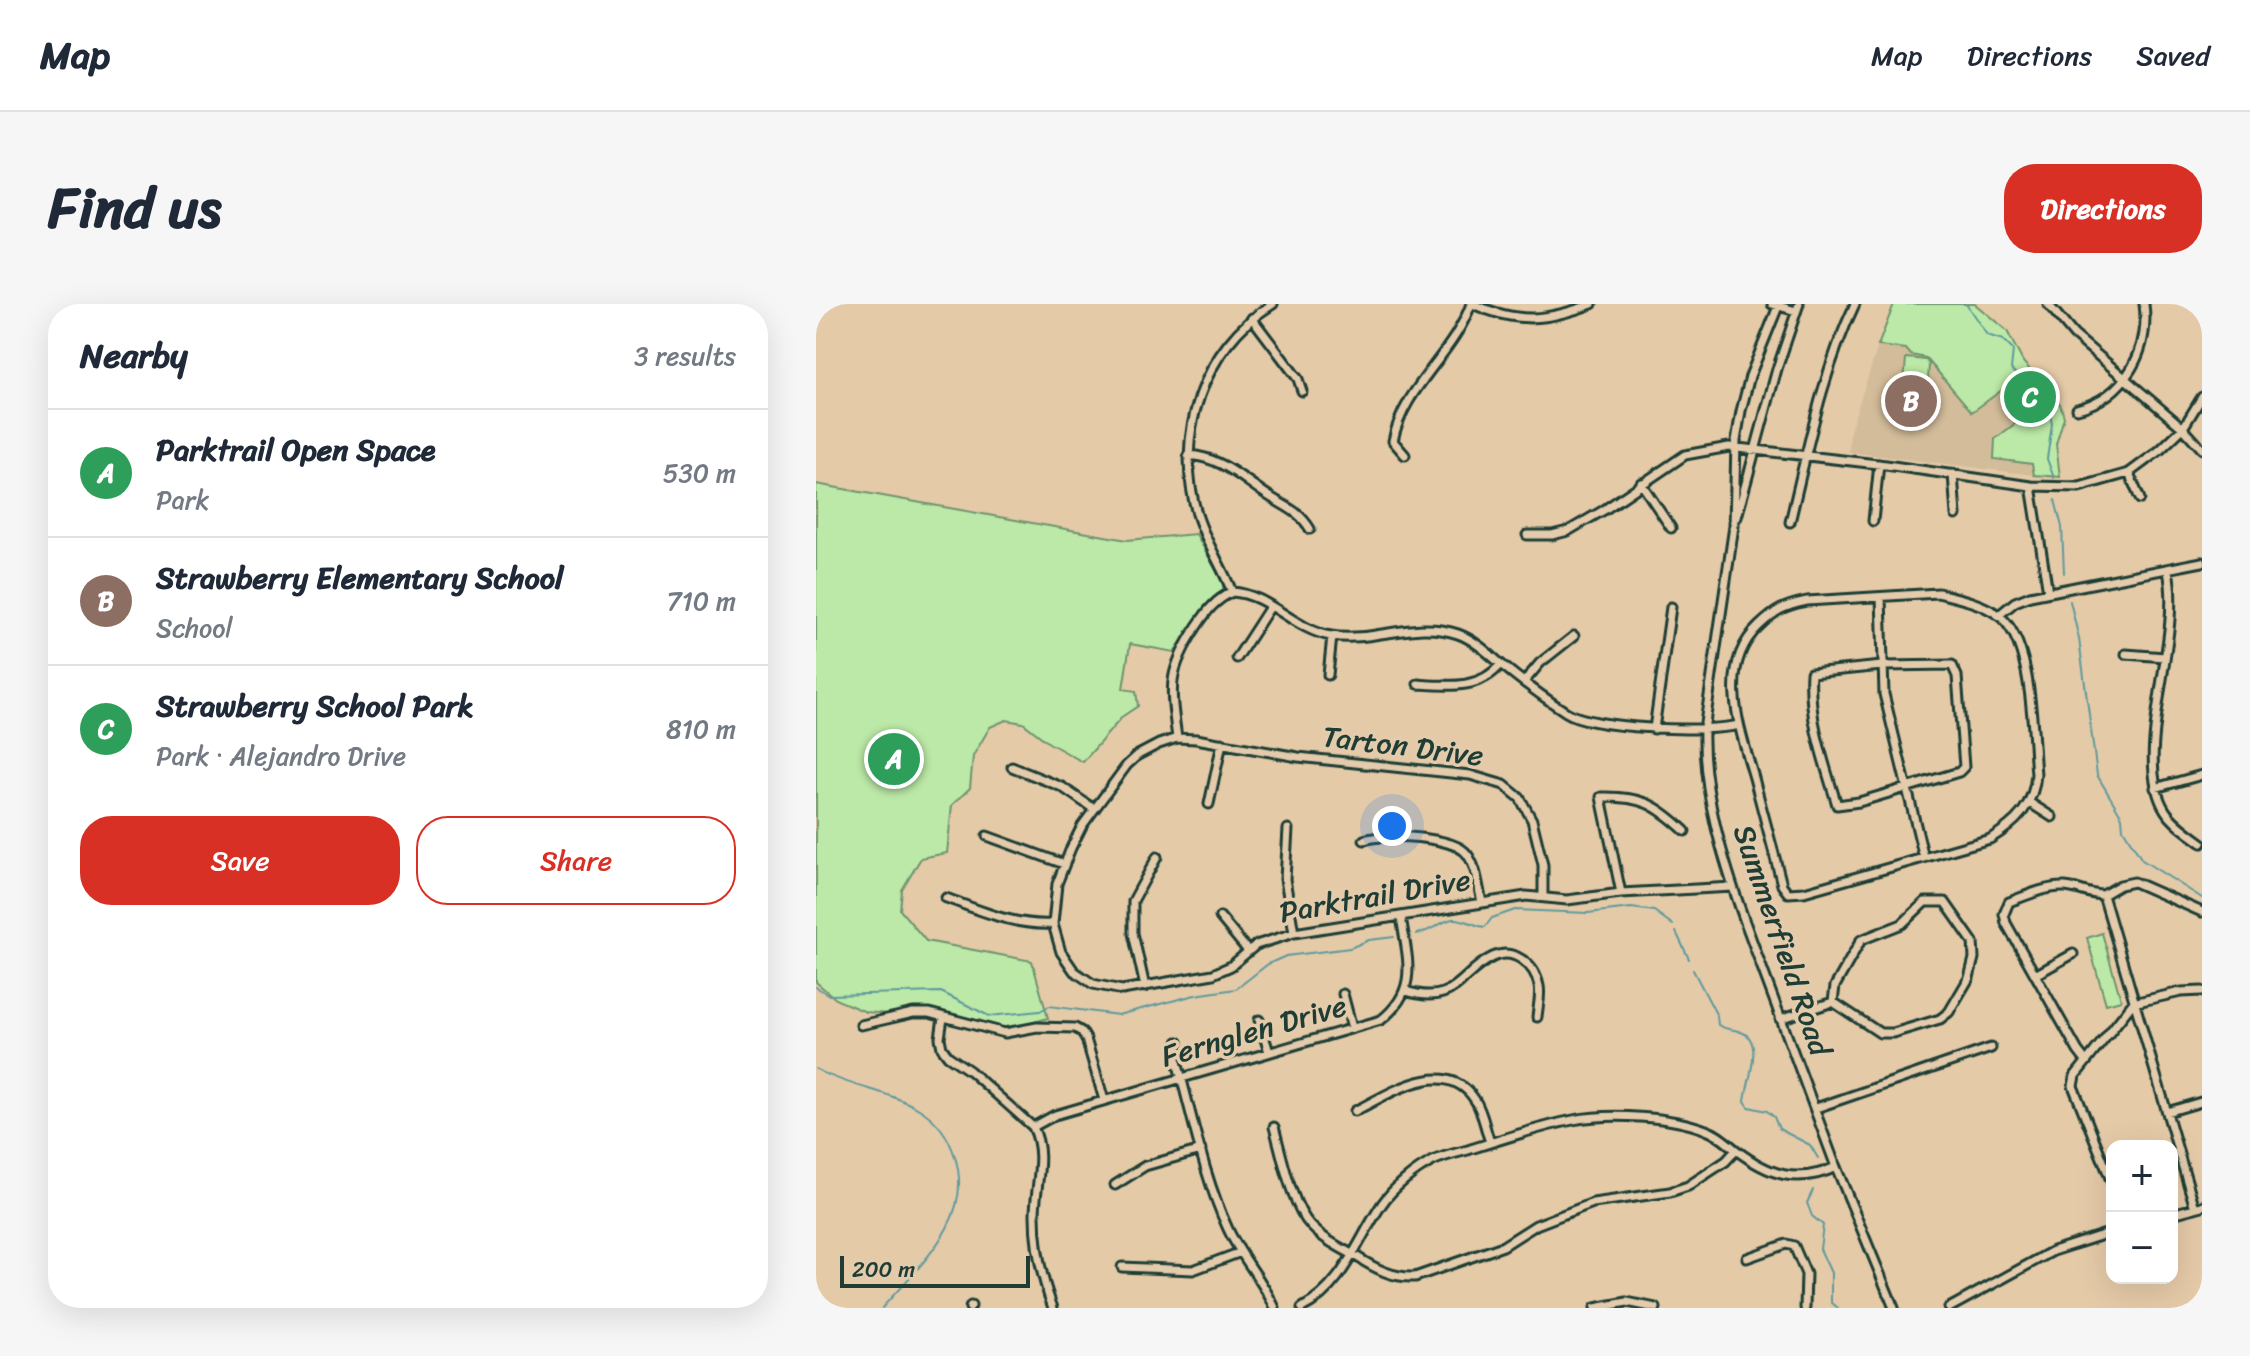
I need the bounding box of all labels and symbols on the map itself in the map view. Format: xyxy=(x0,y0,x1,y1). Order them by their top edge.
pin: C xyxy=(2004,367,2056,427)
pin: B xyxy=(1885,371,1937,431)
street label: Tarton Drive xyxy=(1319,709,1487,783)
pin: A xyxy=(868,729,920,789)
your location xyxy=(1372,806,1412,846)
street label: Summerfield Road xyxy=(1717,817,1848,1065)
street label: Parktrail Drive xyxy=(1275,853,1475,939)
street label: Fernglen Drive xyxy=(1155,979,1353,1083)
scale bar xyxy=(840,1252,1030,1288)

